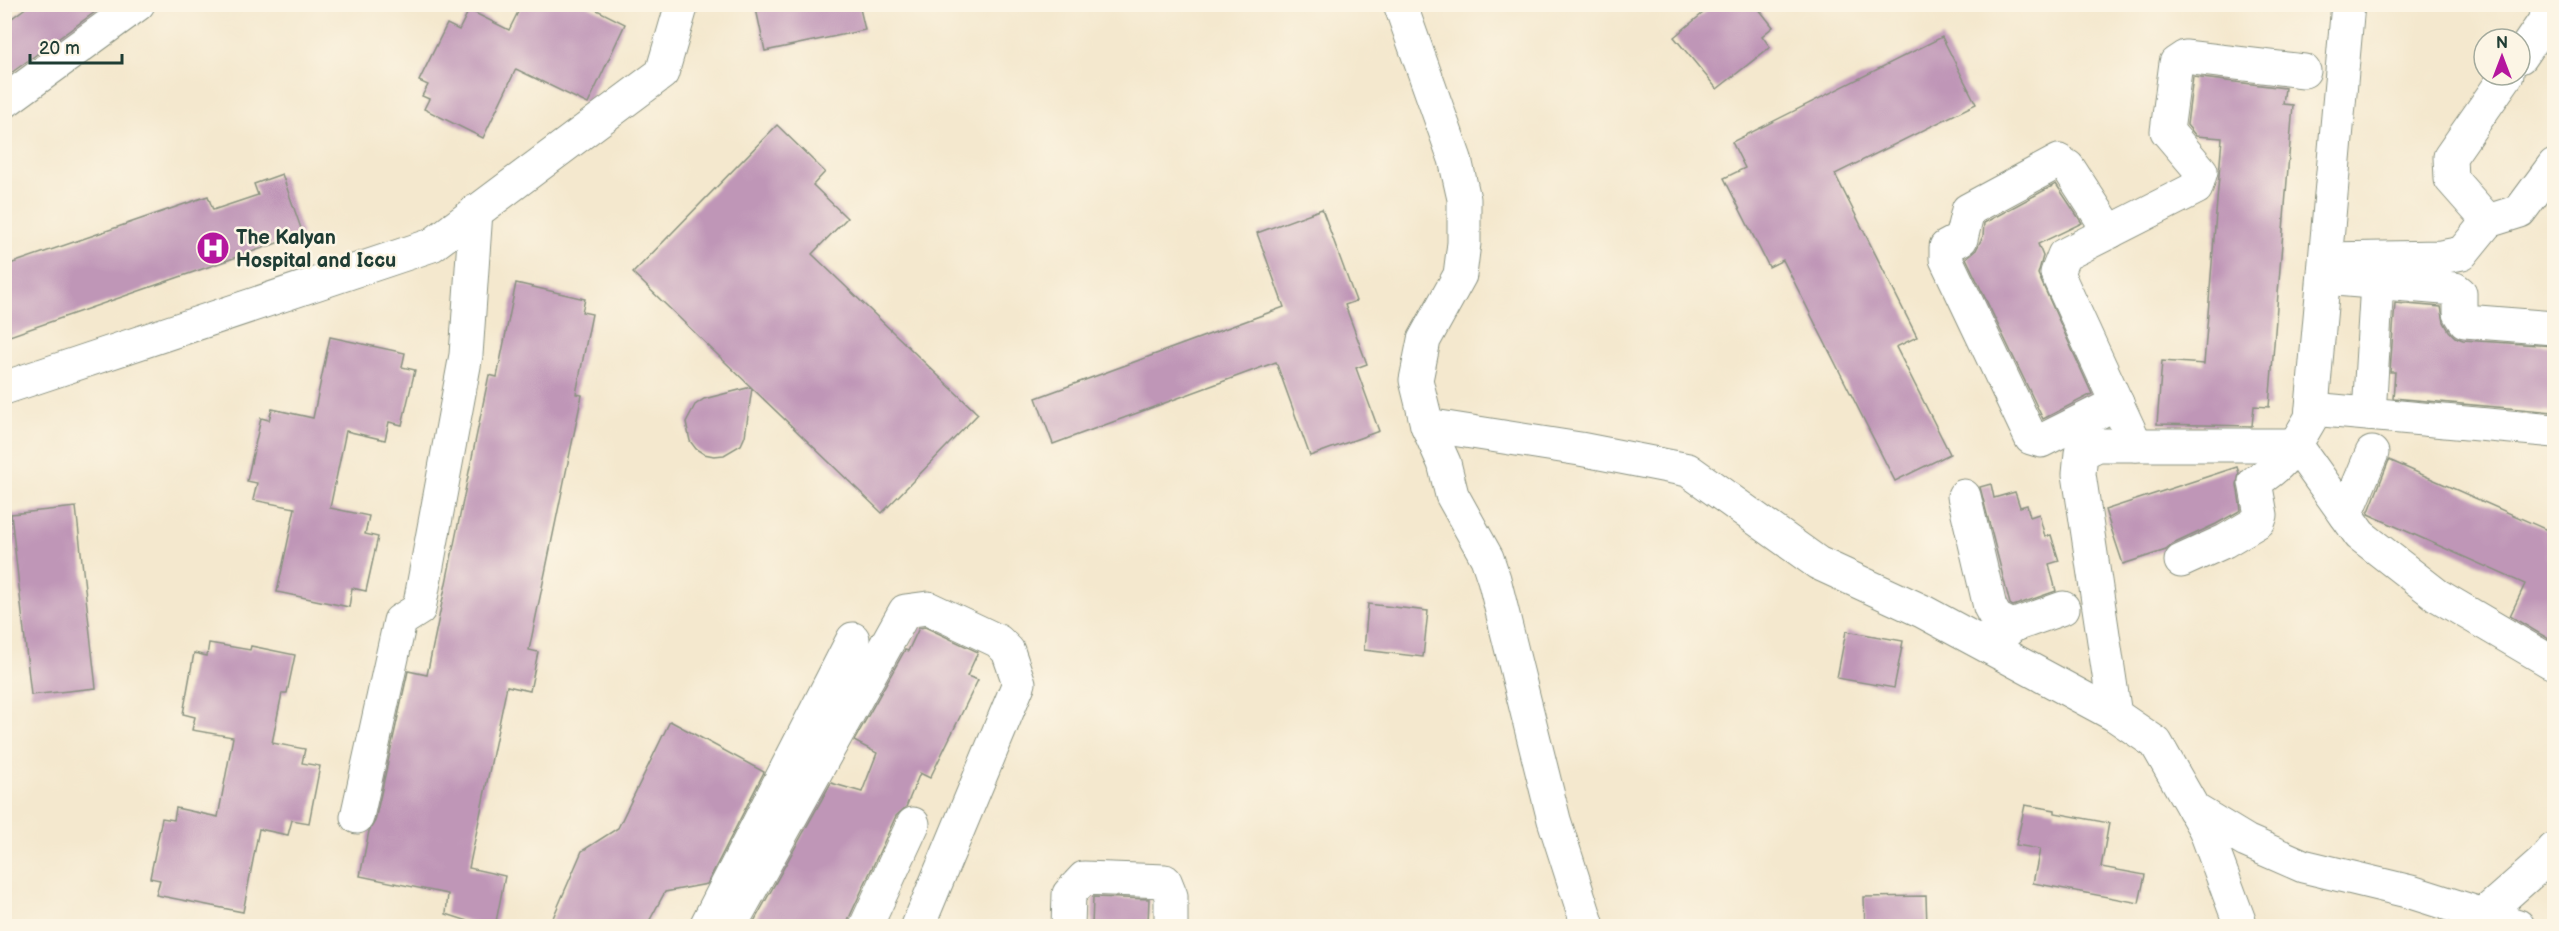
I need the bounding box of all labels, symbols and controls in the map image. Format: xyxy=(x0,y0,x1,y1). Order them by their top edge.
scale bar xyxy=(30,27,122,65)
north arrow xyxy=(2472,27,2532,87)
text: N xyxy=(2496,34,2508,53)
text: 20 m xyxy=(39,38,80,59)
place label: The Kalyan Hospital and Iccu xyxy=(236,226,396,273)
hospital icon: The Kalyan Hospital and Iccu xyxy=(195,230,231,266)

